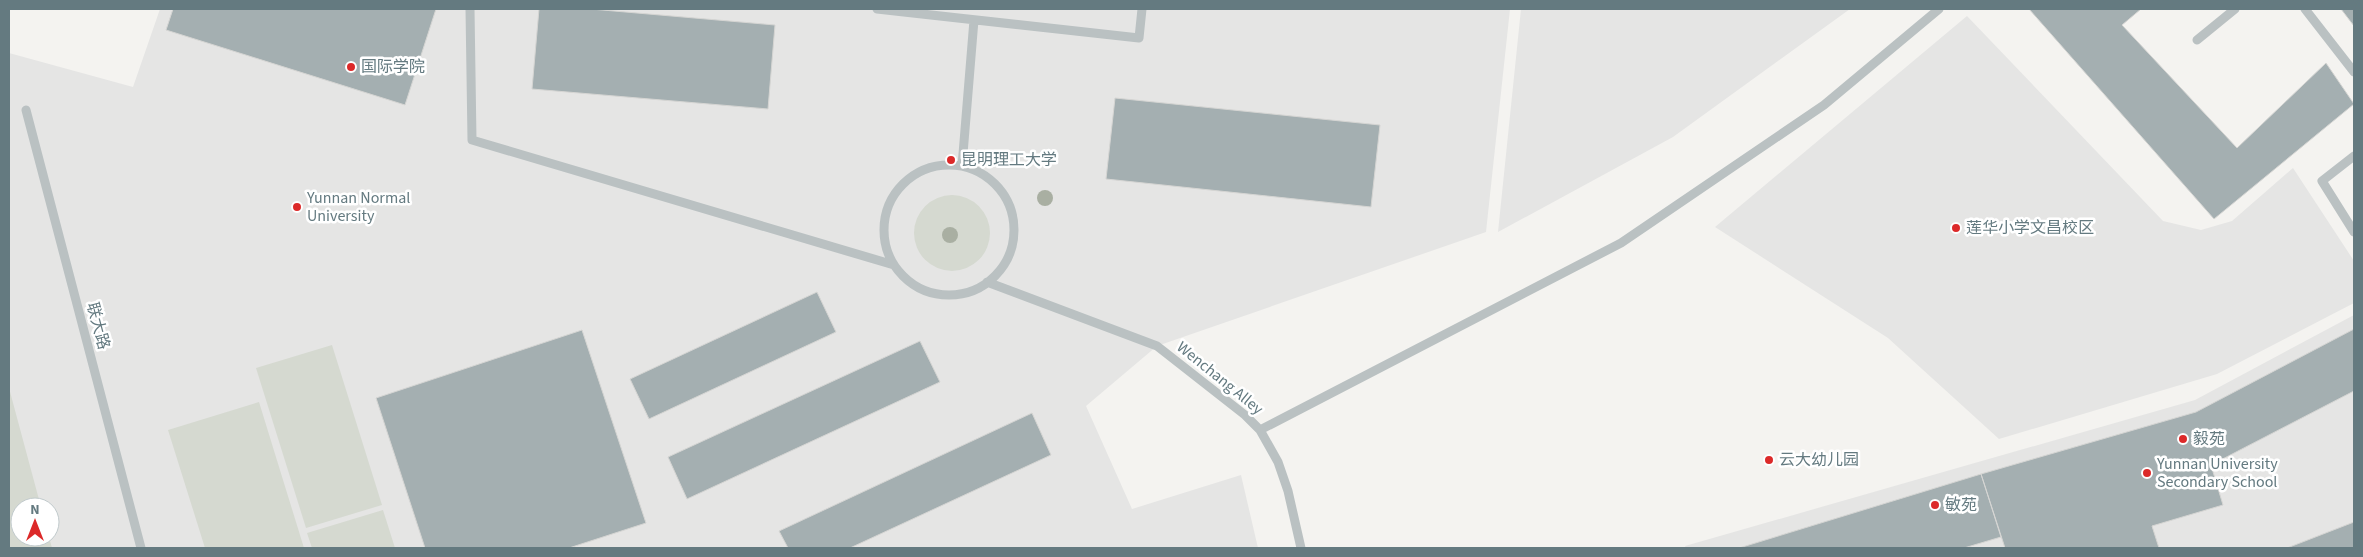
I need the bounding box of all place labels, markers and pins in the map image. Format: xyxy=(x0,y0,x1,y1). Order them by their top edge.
place label: 国际学院 xyxy=(361,56,425,78)
marker: 国际学院 xyxy=(345,61,357,73)
place label: 昆明理工大学 xyxy=(961,149,1057,171)
marker: 昆明理工大学 xyxy=(945,154,957,166)
place label: Yunnan Normal University xyxy=(306,187,410,227)
marker: Yunnan Normal University xyxy=(291,201,303,213)
place label: 莲华小学文昌校区 xyxy=(1966,217,2094,239)
marker: 莲华小学文昌校区 xyxy=(1950,222,1962,234)
place label: 毅苑 xyxy=(2193,428,2225,450)
marker: 毅苑 xyxy=(2177,433,2189,445)
place label: 云大幼儿园 xyxy=(1779,449,1859,471)
place label: Yunnan University Secondary School xyxy=(2156,453,2278,493)
marker: 云大幼儿园 xyxy=(1763,454,1775,466)
marker: Yunnan University Secondary School xyxy=(2141,467,2153,479)
place label: 敏苑 xyxy=(1945,494,1977,516)
marker: 敏苑 xyxy=(1929,499,1941,511)

